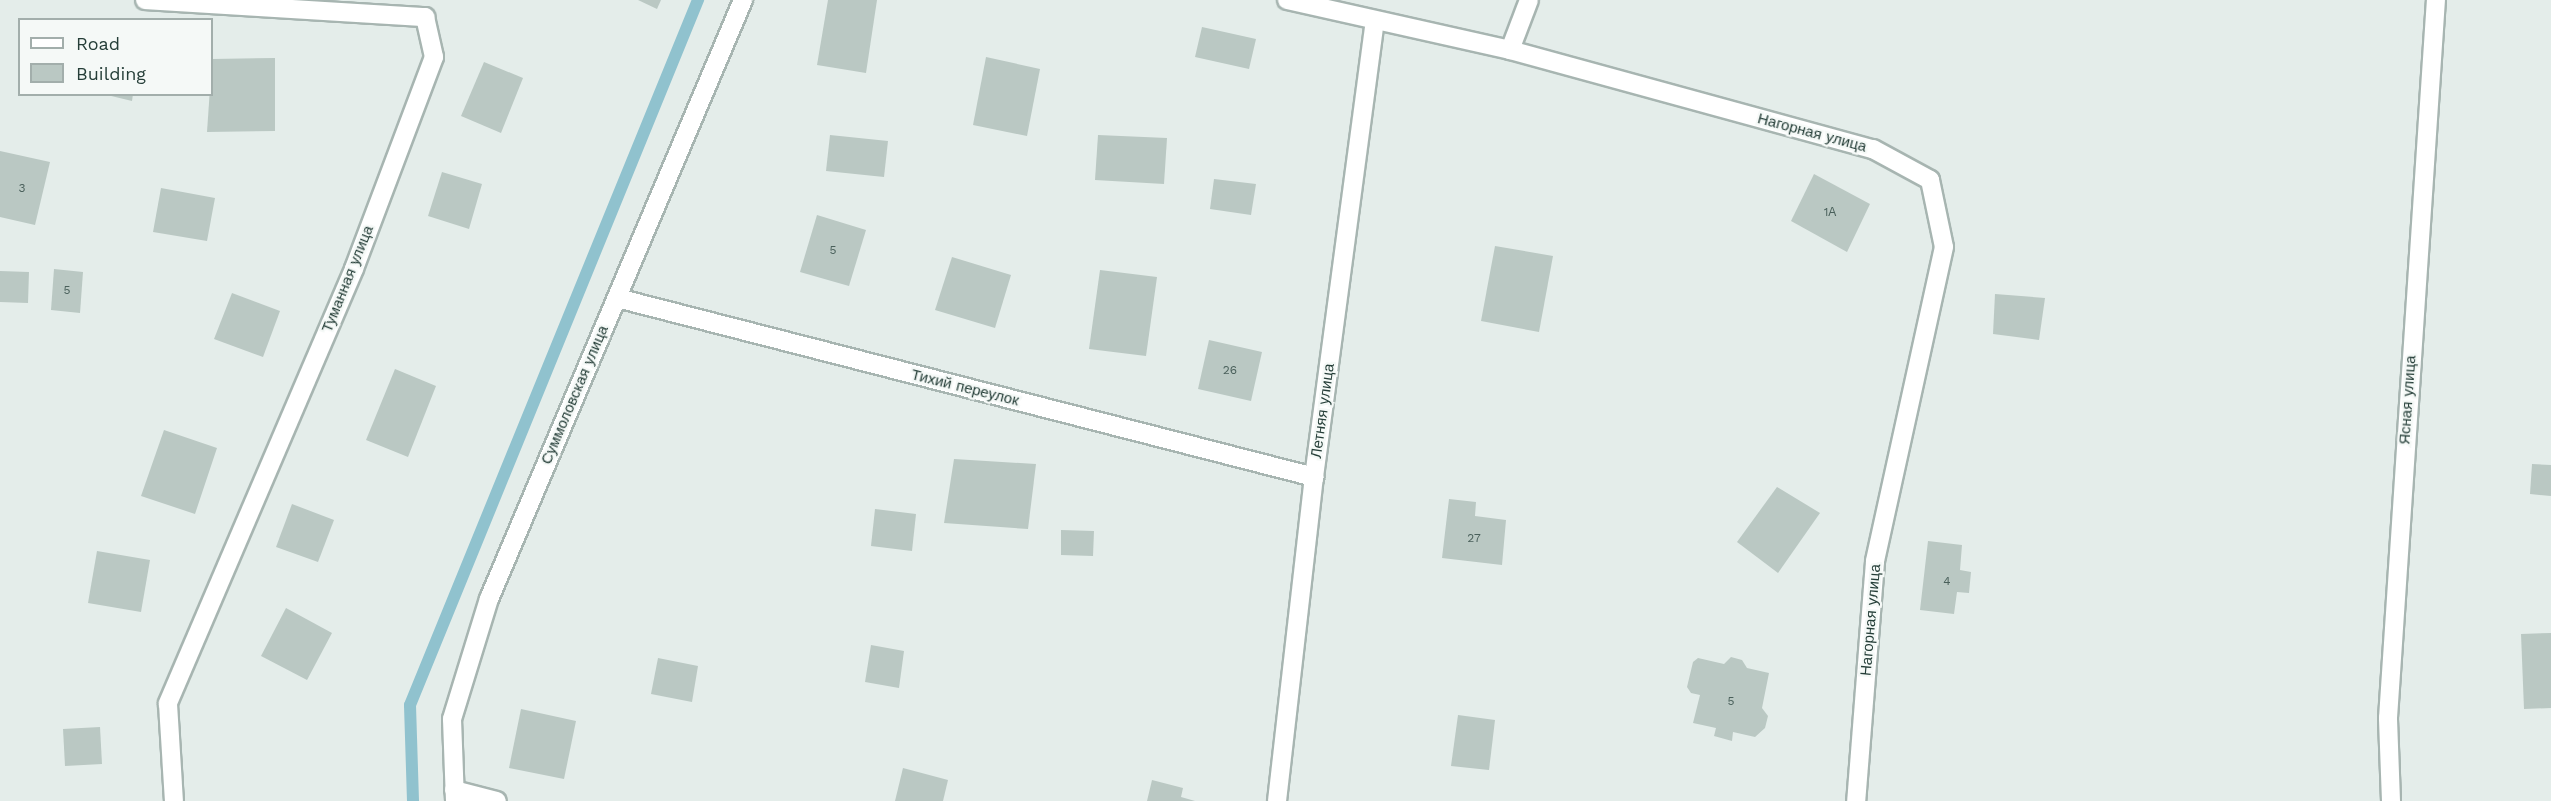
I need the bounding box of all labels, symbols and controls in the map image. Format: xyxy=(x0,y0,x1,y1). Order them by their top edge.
legend xyxy=(18,18,213,96)
text: Road xyxy=(76,33,120,54)
text: Building xyxy=(76,63,146,84)
street label: Нагорная улица xyxy=(1756,110,1868,156)
house number: 3 xyxy=(19,182,25,196)
house number: 1А xyxy=(1824,206,1836,220)
street label: Туманная улица xyxy=(318,223,378,335)
house number: 5 xyxy=(830,244,836,258)
house number: 5 xyxy=(64,284,70,298)
street label: Суммоловская улица xyxy=(538,323,612,467)
street label: Ясная улица xyxy=(2396,355,2420,445)
street label: Летняя улица xyxy=(1307,362,1339,460)
house number: 26 xyxy=(1223,364,1237,378)
street label: Тихий переулок xyxy=(909,366,1021,410)
house number: 27 xyxy=(1467,532,1481,546)
street label: Нагорная улица xyxy=(1857,563,1885,677)
house number: 4 xyxy=(1943,575,1951,589)
house number: 5 xyxy=(1728,695,1734,709)

